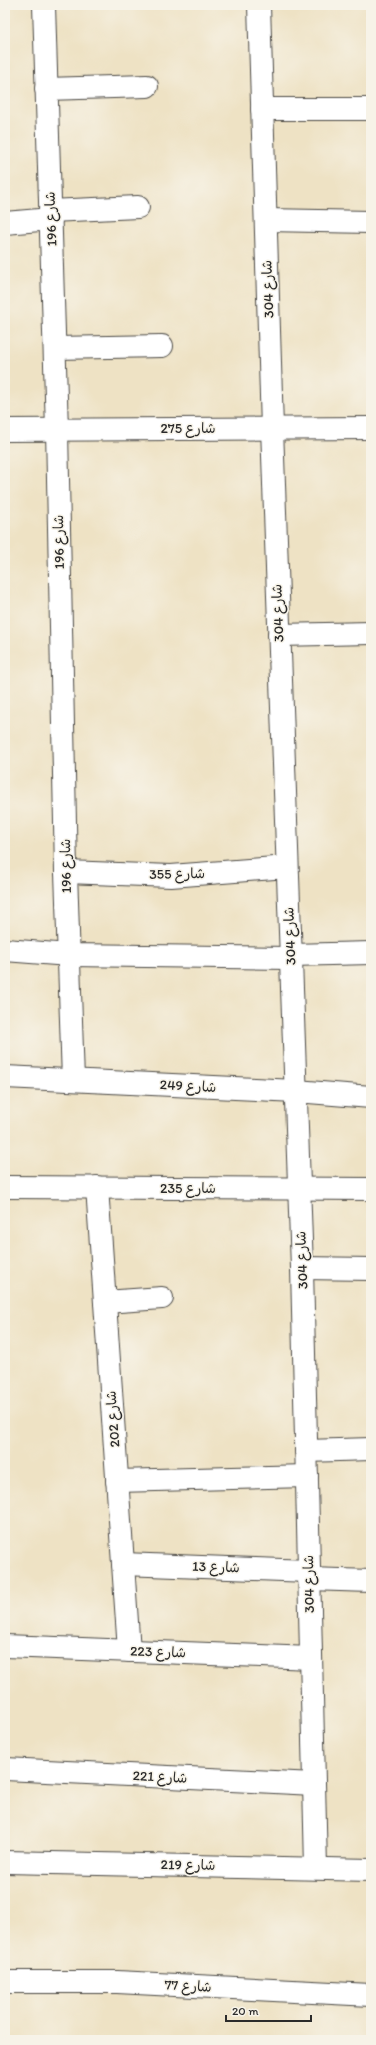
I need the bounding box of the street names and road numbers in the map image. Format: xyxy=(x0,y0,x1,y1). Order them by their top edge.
street label: شارع 196 xyxy=(42,191,61,247)
street label: شارع 304 xyxy=(258,260,279,318)
street label: شارع 275 xyxy=(160,420,216,438)
street label: شارع 196 xyxy=(50,514,69,569)
street label: شارع 304 xyxy=(268,584,289,642)
street label: شارع 196 xyxy=(57,838,76,893)
street label: شارع 355 xyxy=(149,865,205,884)
street label: شارع 304 xyxy=(280,907,301,965)
street label: شارع 249 xyxy=(159,1076,217,1097)
street label: شارع 235 xyxy=(160,1180,216,1198)
street label: شارع 304 xyxy=(292,1231,313,1289)
street label: شارع 202 xyxy=(103,1390,124,1448)
street label: شارع 304 xyxy=(300,1555,319,1613)
street label: شارع 13 xyxy=(192,1558,240,1577)
street label: شارع 223 xyxy=(130,1643,186,1662)
street label: شارع 221 xyxy=(132,1767,188,1788)
street label: شارع 219 xyxy=(161,1856,215,1875)
street label: شارع 77 xyxy=(164,1976,212,1997)

